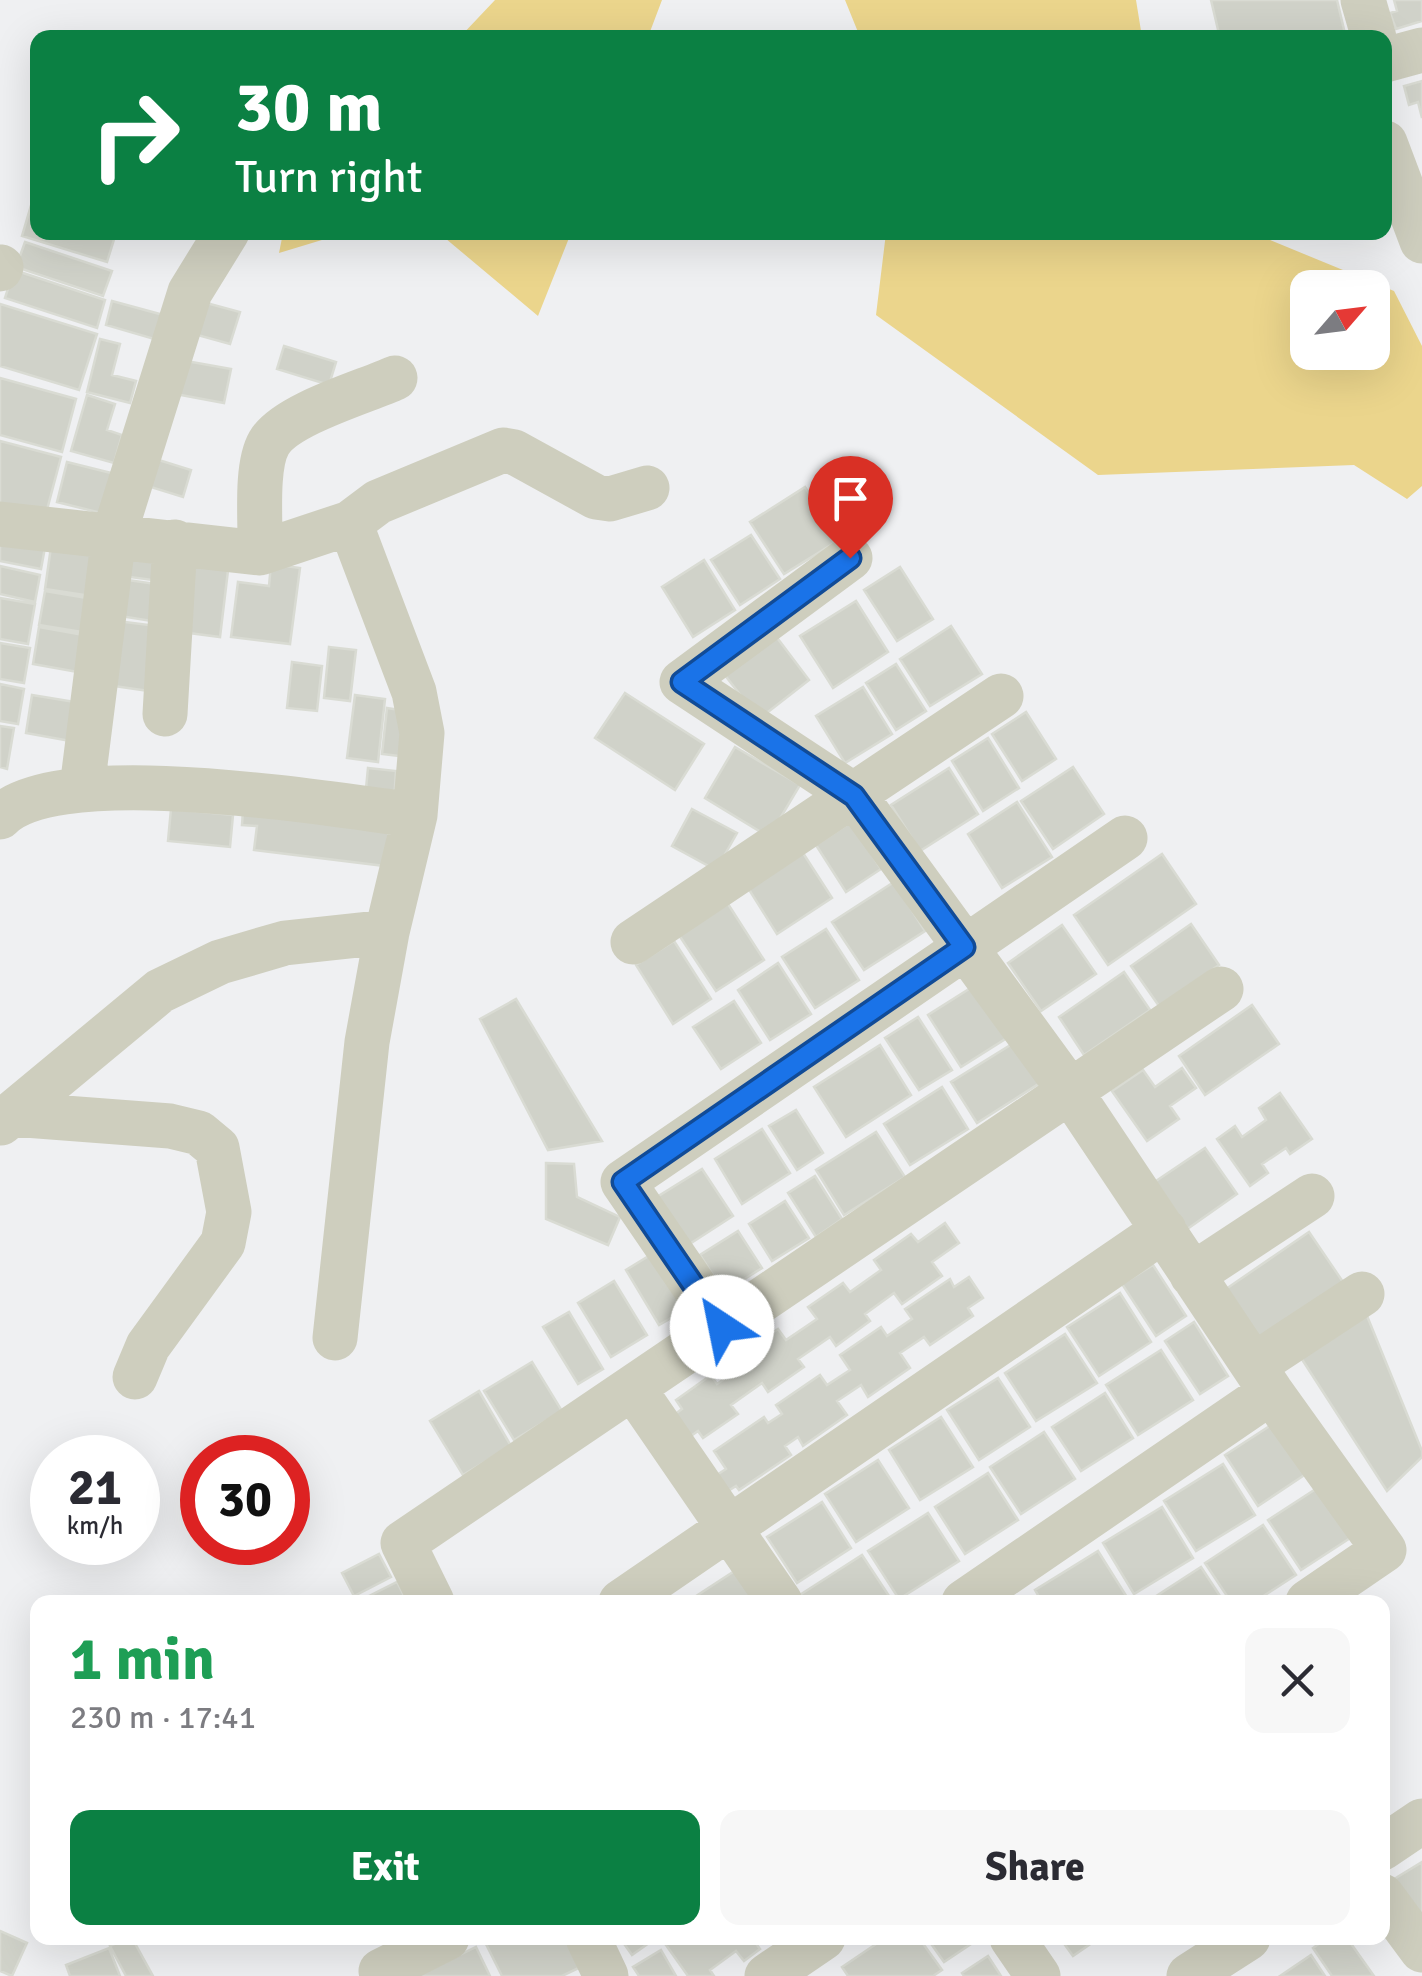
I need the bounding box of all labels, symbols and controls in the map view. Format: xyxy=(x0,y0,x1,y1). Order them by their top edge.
text: 30 m xyxy=(235,64,383,150)
icon: right xyxy=(70,70,200,200)
text: Turn right xyxy=(235,150,423,205)
north arrow xyxy=(1290,270,1390,370)
map controls xyxy=(1290,270,1390,370)
pin xyxy=(808,456,893,559)
icon: arrive xyxy=(823,471,878,526)
position arrow xyxy=(670,1275,774,1379)
speed limit sign: 30 xyxy=(180,1435,310,1565)
text: 21 xyxy=(68,1457,122,1519)
text: km/h xyxy=(67,1510,123,1541)
text: 1 min xyxy=(70,1623,215,1697)
button: close xyxy=(1245,1628,1350,1733)
text: 230 m · 17:41 xyxy=(70,1698,256,1737)
button: Exit xyxy=(70,1810,700,1925)
button: Share xyxy=(720,1810,1350,1925)

